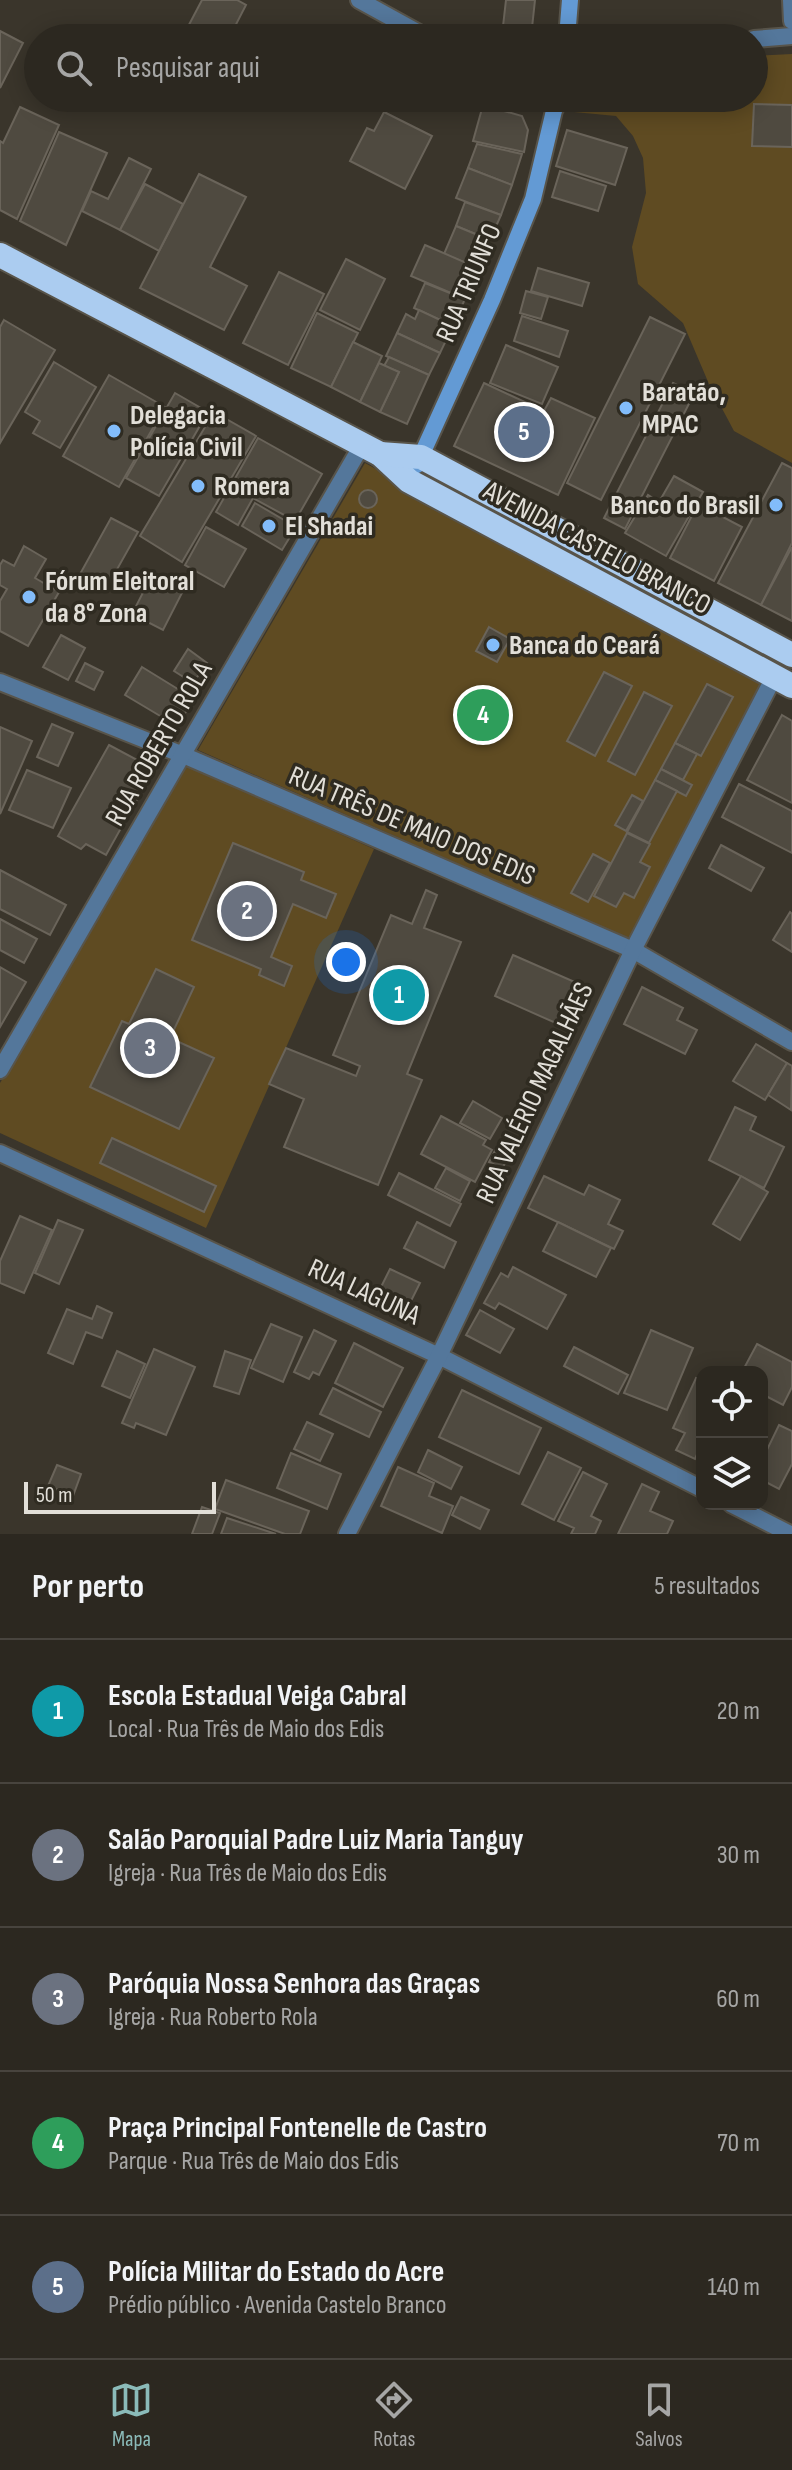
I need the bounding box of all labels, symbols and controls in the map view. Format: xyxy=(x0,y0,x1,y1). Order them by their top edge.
search box xyxy=(24,24,768,112)
icon: search xyxy=(52,46,96,90)
text: Pesquisar aqui xyxy=(116,50,260,86)
street label: RUA TRIUNFO xyxy=(429,219,509,347)
place label: Baratão, MPAC xyxy=(642,376,726,441)
place label: Delegacia Polícia Civil xyxy=(130,399,243,464)
marker: Baratão, MPAC xyxy=(617,399,635,417)
pin: 5 xyxy=(498,402,550,462)
marker: Delegacia Polícia Civil xyxy=(105,422,123,440)
place label: Romera xyxy=(214,470,290,503)
street label: AVENIDA CASTELO BRANCO xyxy=(477,474,716,622)
marker: Romera xyxy=(189,477,207,495)
place label: Banco do Brasil xyxy=(610,489,760,522)
marker: Banco do Brasil xyxy=(767,496,785,514)
place label: El Shadai xyxy=(285,510,373,543)
marker: El Shadai xyxy=(260,517,278,535)
place label: Fórum Eleitoral da 8° Zona xyxy=(45,565,194,630)
marker: Fórum Eleitoral da 8° Zona xyxy=(20,588,38,606)
place label: Banca do Ceará xyxy=(509,629,660,662)
marker: Banca do Ceará xyxy=(484,636,502,654)
street label: RUA ROBERTO ROLA xyxy=(99,655,220,832)
pin: 4 xyxy=(457,685,509,745)
street label: RUA TRÊS DE MAIO DOS EDIS xyxy=(284,759,540,893)
pin: 2 xyxy=(221,881,273,941)
your location xyxy=(326,942,366,982)
pin: 1 xyxy=(373,965,425,1025)
street label: RUA VALÉRIO MAGALHÃES xyxy=(469,977,601,1209)
pin: 3 xyxy=(124,1018,176,1078)
street label: RUA LAGUNA xyxy=(303,1252,426,1333)
map controls xyxy=(696,1366,768,1510)
button: locate xyxy=(696,1366,768,1438)
button: layers xyxy=(696,1438,768,1510)
scale bar xyxy=(24,1478,216,1514)
text: 50 m xyxy=(36,1482,72,1509)
text: Por perto xyxy=(32,1566,144,1607)
text: 5 resultados xyxy=(654,1571,760,1602)
text: Escola Estadual Veiga Cabral xyxy=(108,1678,407,1714)
text: 1 xyxy=(53,1696,63,1727)
text: 20 m xyxy=(717,1696,760,1727)
text: Local · Rua Três de Maio dos Edis xyxy=(108,1714,384,1745)
text: Salão Paroquial Padre Luiz Maria Tanguy xyxy=(108,1822,524,1858)
text: 2 xyxy=(52,1840,64,1871)
text: 30 m xyxy=(717,1840,760,1871)
text: Igreja · Rua Três de Maio dos Edis xyxy=(108,1858,387,1889)
text: Paróquia Nossa Senhora das Graças xyxy=(108,1966,480,2002)
text: 3 xyxy=(52,1984,64,2015)
text: 60 m xyxy=(716,1984,760,2015)
text: Igreja · Rua Roberto Rola xyxy=(108,2002,318,2033)
text: Praça Principal Fontenelle de Castro xyxy=(108,2110,487,2146)
text: 4 xyxy=(52,2128,64,2159)
text: 70 m xyxy=(717,2128,760,2159)
text: Parque · Rua Três de Maio dos Edis xyxy=(108,2146,399,2177)
text: Polícia Militar do Estado do Acre xyxy=(108,2254,444,2290)
text: 5 xyxy=(52,2272,64,2303)
text: 140 m xyxy=(708,2272,760,2303)
text: Prédio público · Avenida Castelo Branco xyxy=(108,2290,447,2321)
tab: Mapa xyxy=(109,2378,153,2453)
tab: Rotas xyxy=(372,2378,416,2453)
tab: Salvos xyxy=(635,2378,683,2453)

